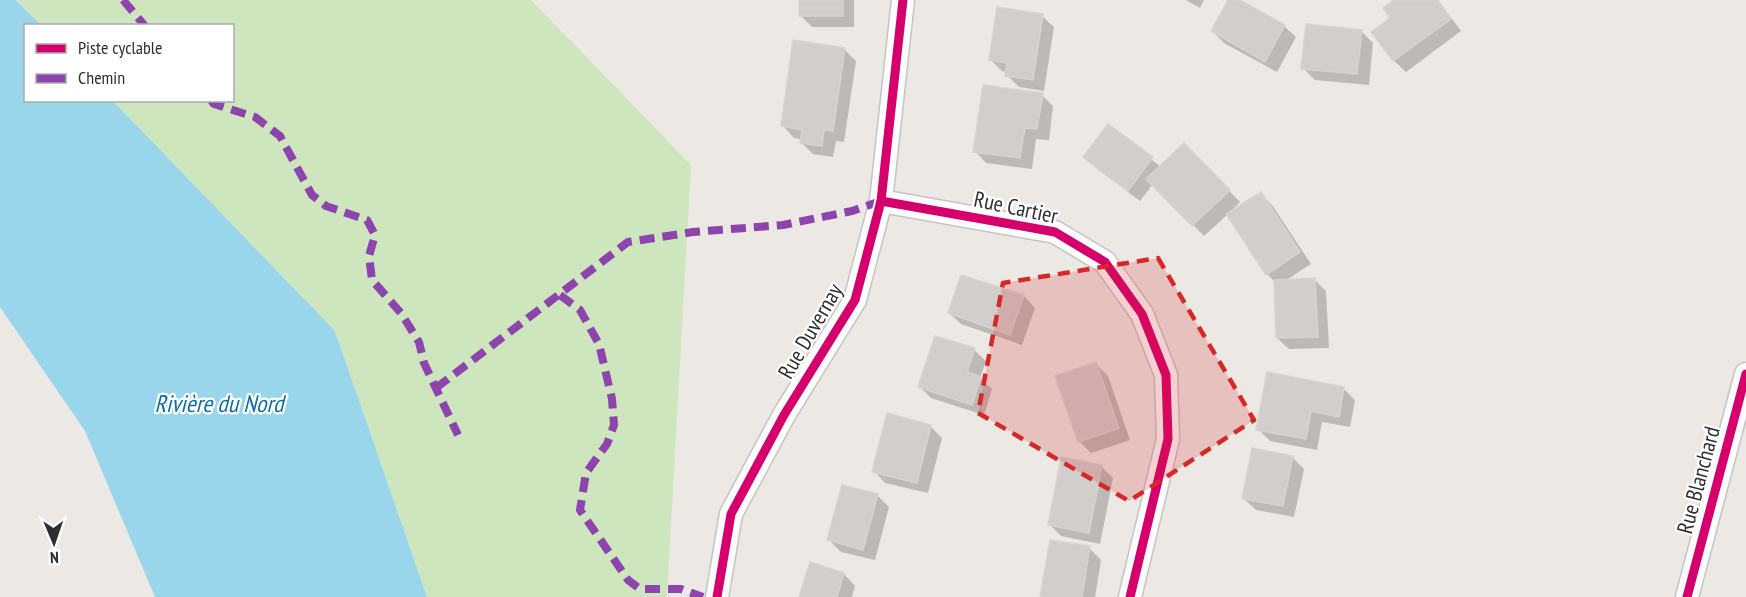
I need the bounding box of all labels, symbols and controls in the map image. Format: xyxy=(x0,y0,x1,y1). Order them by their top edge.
legend xyxy=(24,24,234,102)
text: Piste cyclable xyxy=(78,36,162,59)
text: Chemin xyxy=(78,66,125,89)
street label: Rue Cartier xyxy=(972,184,1060,230)
street label: Rue Duvernay xyxy=(772,278,849,384)
water label: Rivière du Nord xyxy=(155,388,287,419)
street label: Rue Blanchard xyxy=(1670,423,1726,537)
north arrow xyxy=(24,513,84,573)
text: N xyxy=(50,548,59,568)

